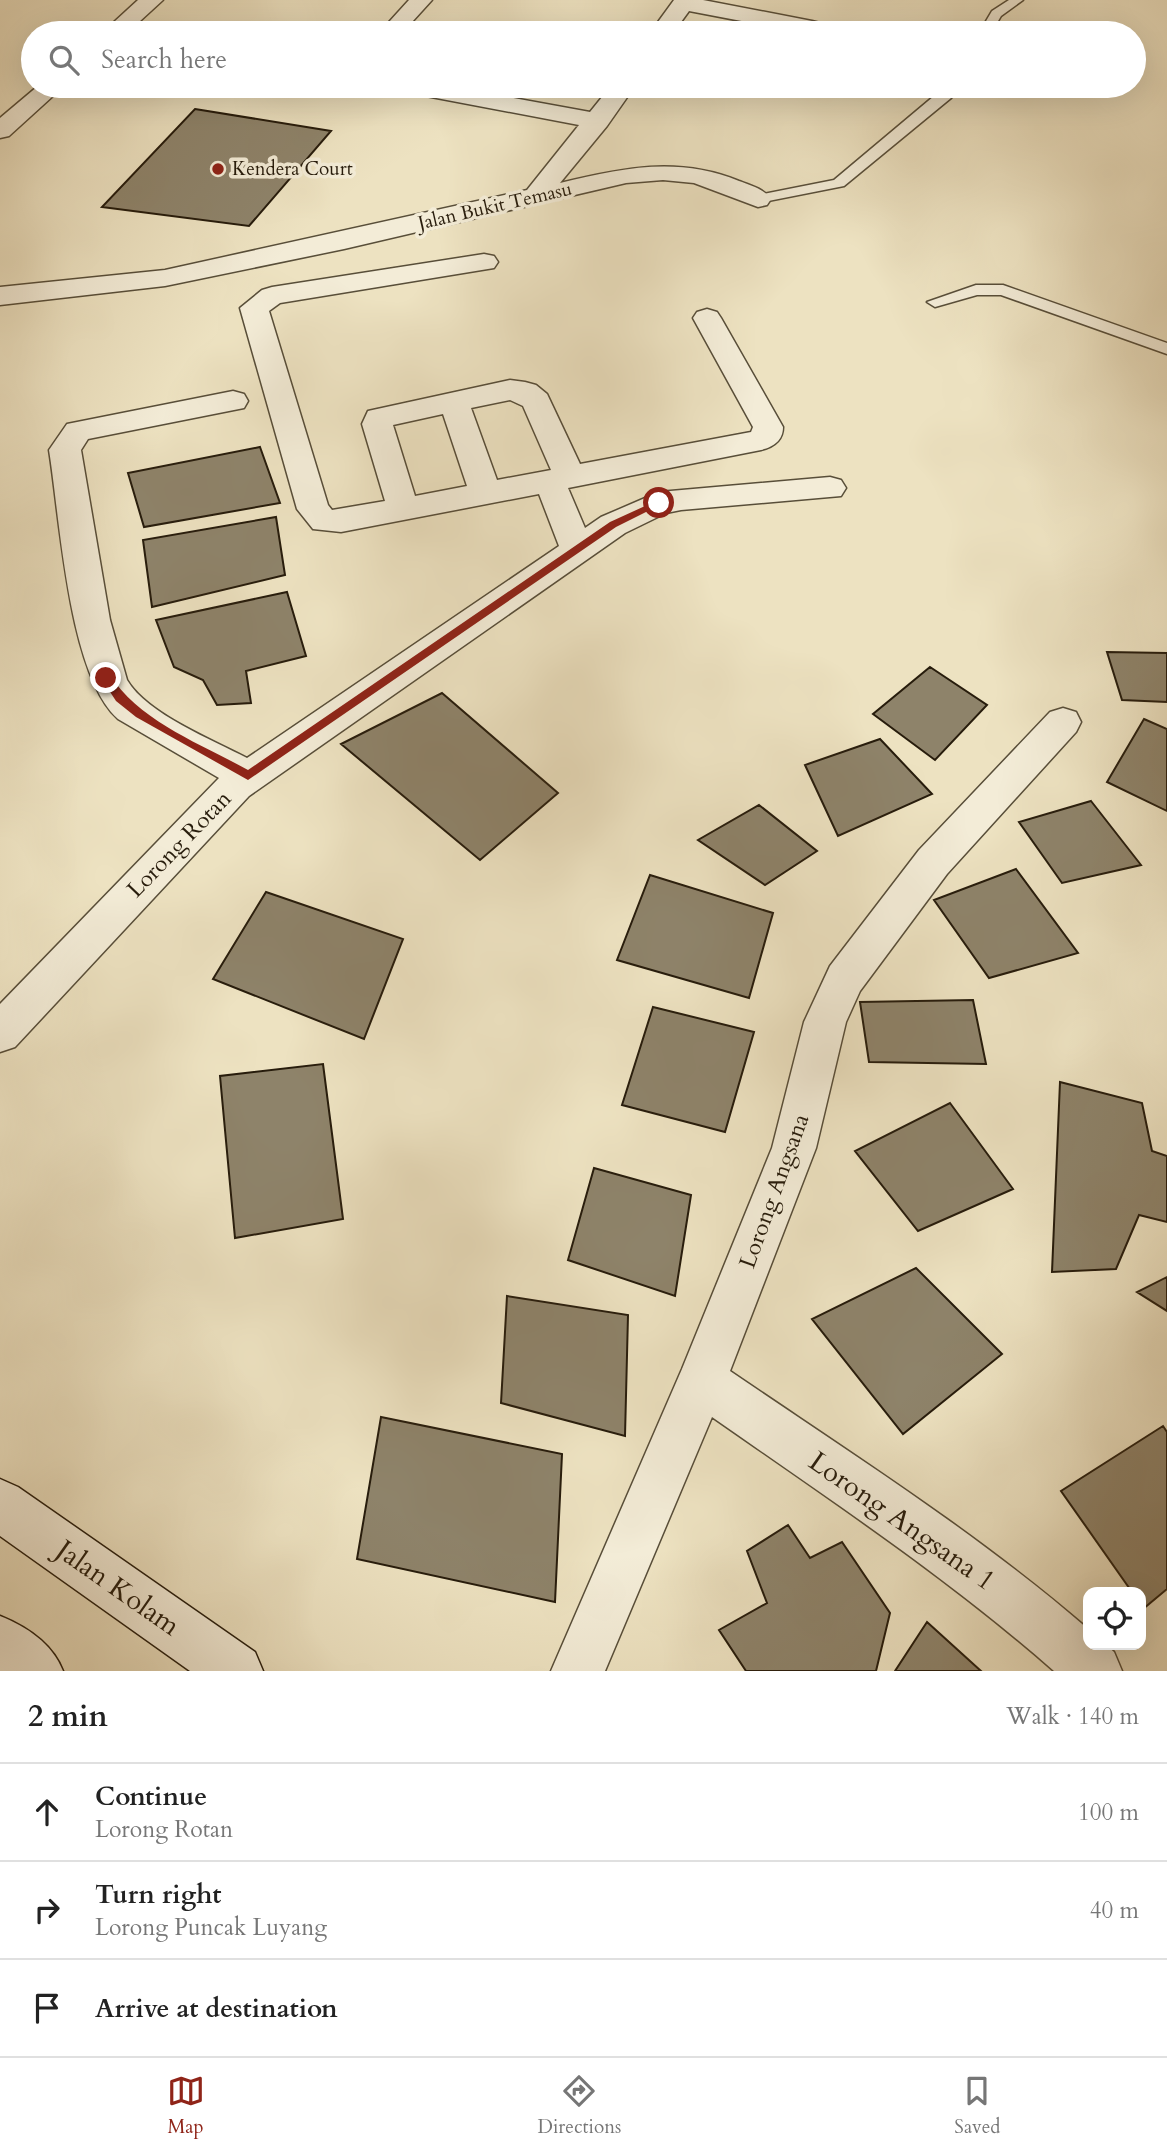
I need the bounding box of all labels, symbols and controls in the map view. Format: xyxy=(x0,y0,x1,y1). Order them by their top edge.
search box xyxy=(21,21,1146,98)
icon: search xyxy=(45,41,83,79)
text: Search here xyxy=(101,42,227,77)
place label: Kendera Court xyxy=(232,156,353,182)
marker: Kendera Court xyxy=(210,161,226,177)
street label: Jalan Bukit Temasu xyxy=(413,176,574,237)
route start xyxy=(643,487,674,518)
route end xyxy=(90,662,121,693)
street label: Lorong Rotan xyxy=(120,784,238,904)
street label: Lorong Angsana xyxy=(732,1109,816,1273)
street label: Lorong Angsana 1 xyxy=(801,1443,1003,1599)
street label: Jalan Kolam xyxy=(45,1529,188,1645)
map controls xyxy=(1083,1587,1146,1650)
button: locate xyxy=(1083,1587,1146,1650)
text: 2 min xyxy=(28,1696,108,1737)
text: Walk · 140 m xyxy=(1006,1701,1139,1732)
text: Continue xyxy=(95,1779,207,1814)
icon: ahead xyxy=(28,1793,66,1831)
text: 100 m xyxy=(1078,1797,1139,1828)
text: Lorong Rotan xyxy=(95,1814,233,1845)
text: Turn right xyxy=(95,1877,222,1912)
icon: right xyxy=(28,1891,66,1929)
text: 40 m xyxy=(1090,1895,1139,1926)
text: Lorong Puncak Luyang xyxy=(95,1912,327,1943)
icon: arrive xyxy=(28,1989,66,2027)
text: Arrive at destination xyxy=(95,1991,338,2026)
tab: Map xyxy=(167,2072,205,2140)
tab: Directions xyxy=(538,2072,621,2140)
tab: Saved xyxy=(954,2072,1000,2140)

